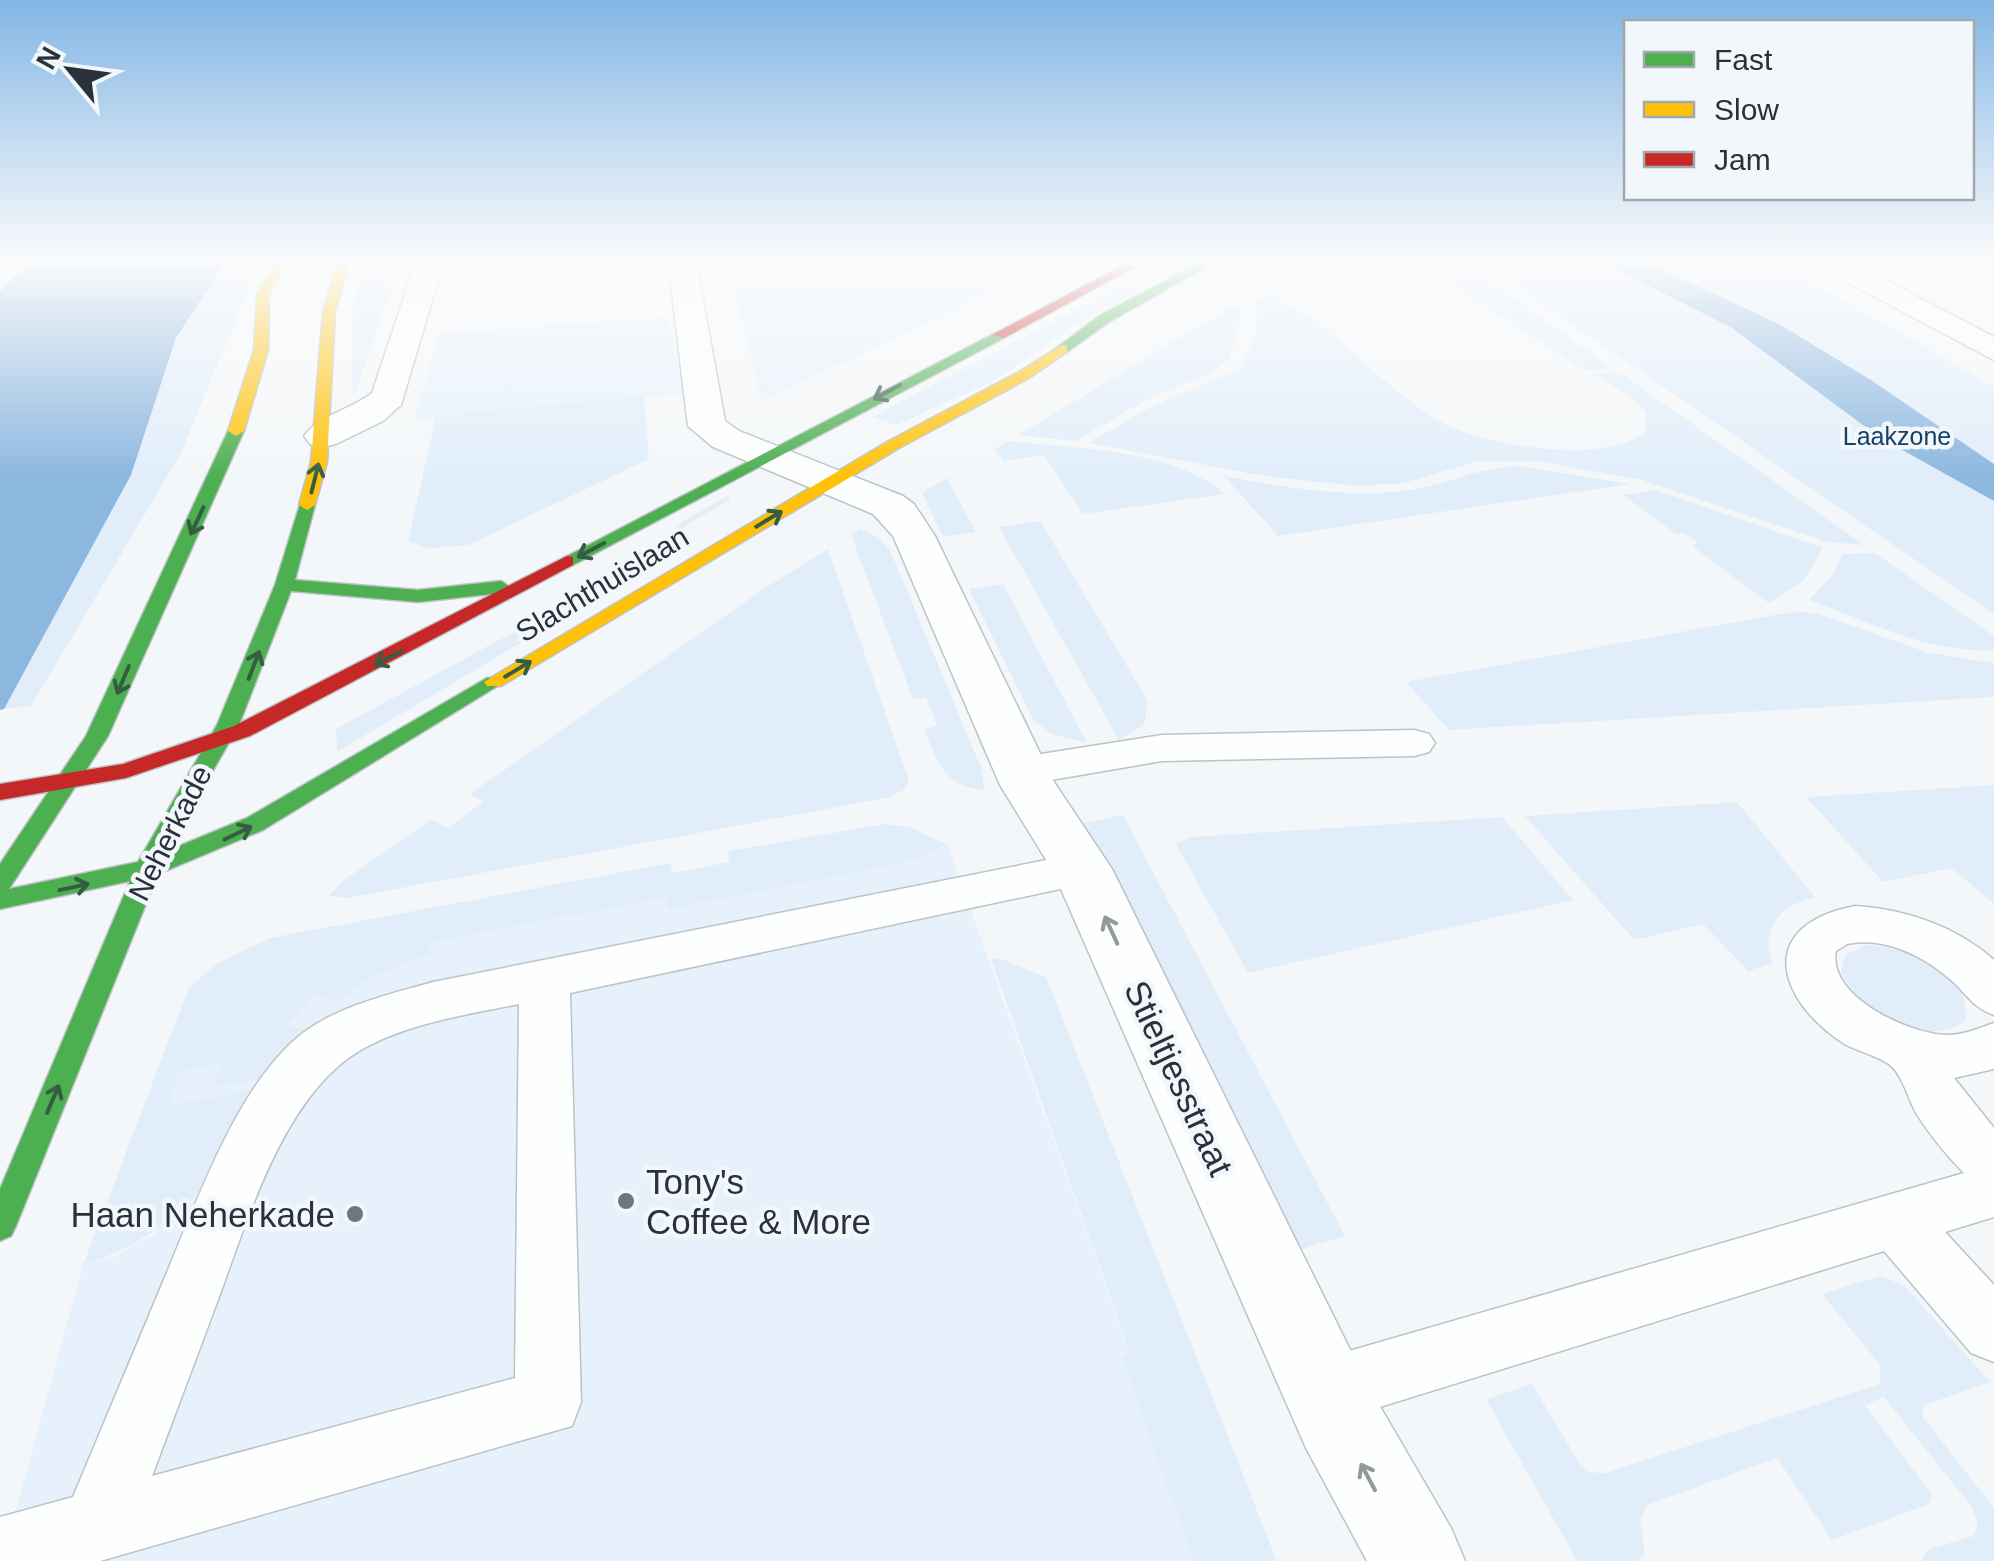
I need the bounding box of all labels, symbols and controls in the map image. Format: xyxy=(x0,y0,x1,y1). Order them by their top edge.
north arrow xyxy=(20,20,120,120)
legend xyxy=(1624,20,1974,200)
text: N xyxy=(30,42,67,74)
text: Fast xyxy=(1714,43,1773,76)
text: Slow xyxy=(1714,93,1779,126)
text: Jam xyxy=(1714,143,1771,176)
one-way arrow xyxy=(873,383,903,402)
park label: Laakzone xyxy=(1843,422,1951,450)
one-way arrow xyxy=(307,463,325,495)
one-way arrow xyxy=(187,505,206,535)
one-way arrow xyxy=(754,509,783,529)
street label: Slachthuislaan xyxy=(510,520,694,648)
one-way arrow xyxy=(576,541,606,561)
one-way arrow xyxy=(374,649,403,668)
one-way arrow xyxy=(246,650,264,680)
one-way arrow xyxy=(503,659,532,679)
one-way arrow xyxy=(113,664,131,695)
street label: Neherkade xyxy=(122,760,218,906)
one-way arrow xyxy=(222,822,252,841)
one-way arrow xyxy=(57,876,89,895)
one-way arrow xyxy=(1100,916,1119,946)
street label: Stieltjesstraat xyxy=(1117,975,1241,1182)
one-way arrow xyxy=(45,1084,63,1115)
place label: Tony's Coffee & More xyxy=(646,1162,871,1241)
marker: Tony's Coffee & More xyxy=(615,1190,637,1212)
place label: Haan Neherkade xyxy=(70,1195,335,1234)
marker: Haan Neherkade xyxy=(344,1203,366,1225)
one-way arrow xyxy=(1358,1463,1378,1493)

